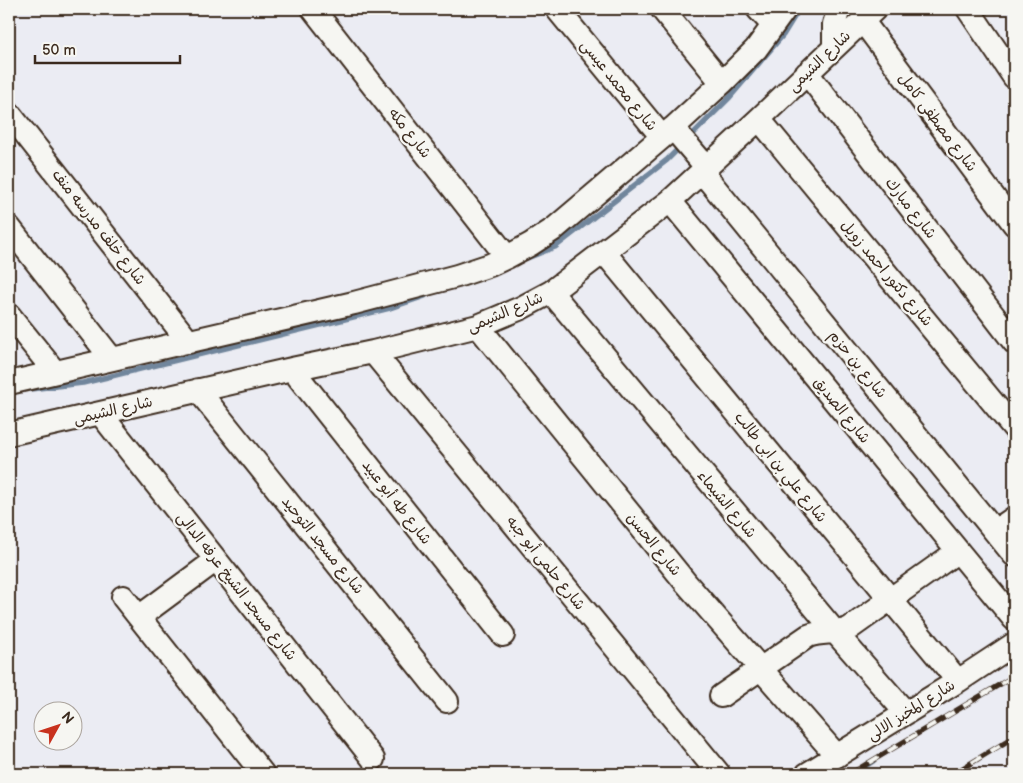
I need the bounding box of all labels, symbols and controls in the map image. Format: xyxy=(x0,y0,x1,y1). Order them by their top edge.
street label: شارع الشيمى xyxy=(784,27,855,96)
scale bar xyxy=(35,32,180,64)
street label: شارع محمد عيسى xyxy=(576,36,661,135)
text: 50 m xyxy=(42,41,76,60)
street label: شارع مصطفى كامل xyxy=(894,69,981,176)
street label: شارع مكه xyxy=(384,104,435,162)
street label: شارع خلف مدرسه منف xyxy=(47,166,150,289)
street label: شارع مبارك xyxy=(881,174,940,243)
street label: شارع دكتور احمد زويل xyxy=(837,216,937,330)
street label: شارع الشيمى xyxy=(464,288,546,337)
street label: شارع بن حزم xyxy=(824,326,891,403)
street label: شارع الصديق xyxy=(809,373,874,447)
street label: شارع الشيمى xyxy=(72,392,155,429)
street label: شارع علي بن ابى طالب xyxy=(728,408,831,528)
street label: شارع طه أبو عبيد xyxy=(358,456,436,548)
street label: شارع الشيماء xyxy=(693,467,760,542)
street label: شارع مسجد التوحيد xyxy=(277,493,368,598)
street label: شارع مسجد الشيخ عرفه الدالى xyxy=(173,508,301,664)
street label: شارع الحسن xyxy=(622,509,685,580)
street label: شارع حلمى أبو جبه xyxy=(502,513,589,614)
street label: شارع المخبز الالى xyxy=(864,676,959,745)
north arrow xyxy=(32,700,82,750)
text: N xyxy=(58,708,77,727)

